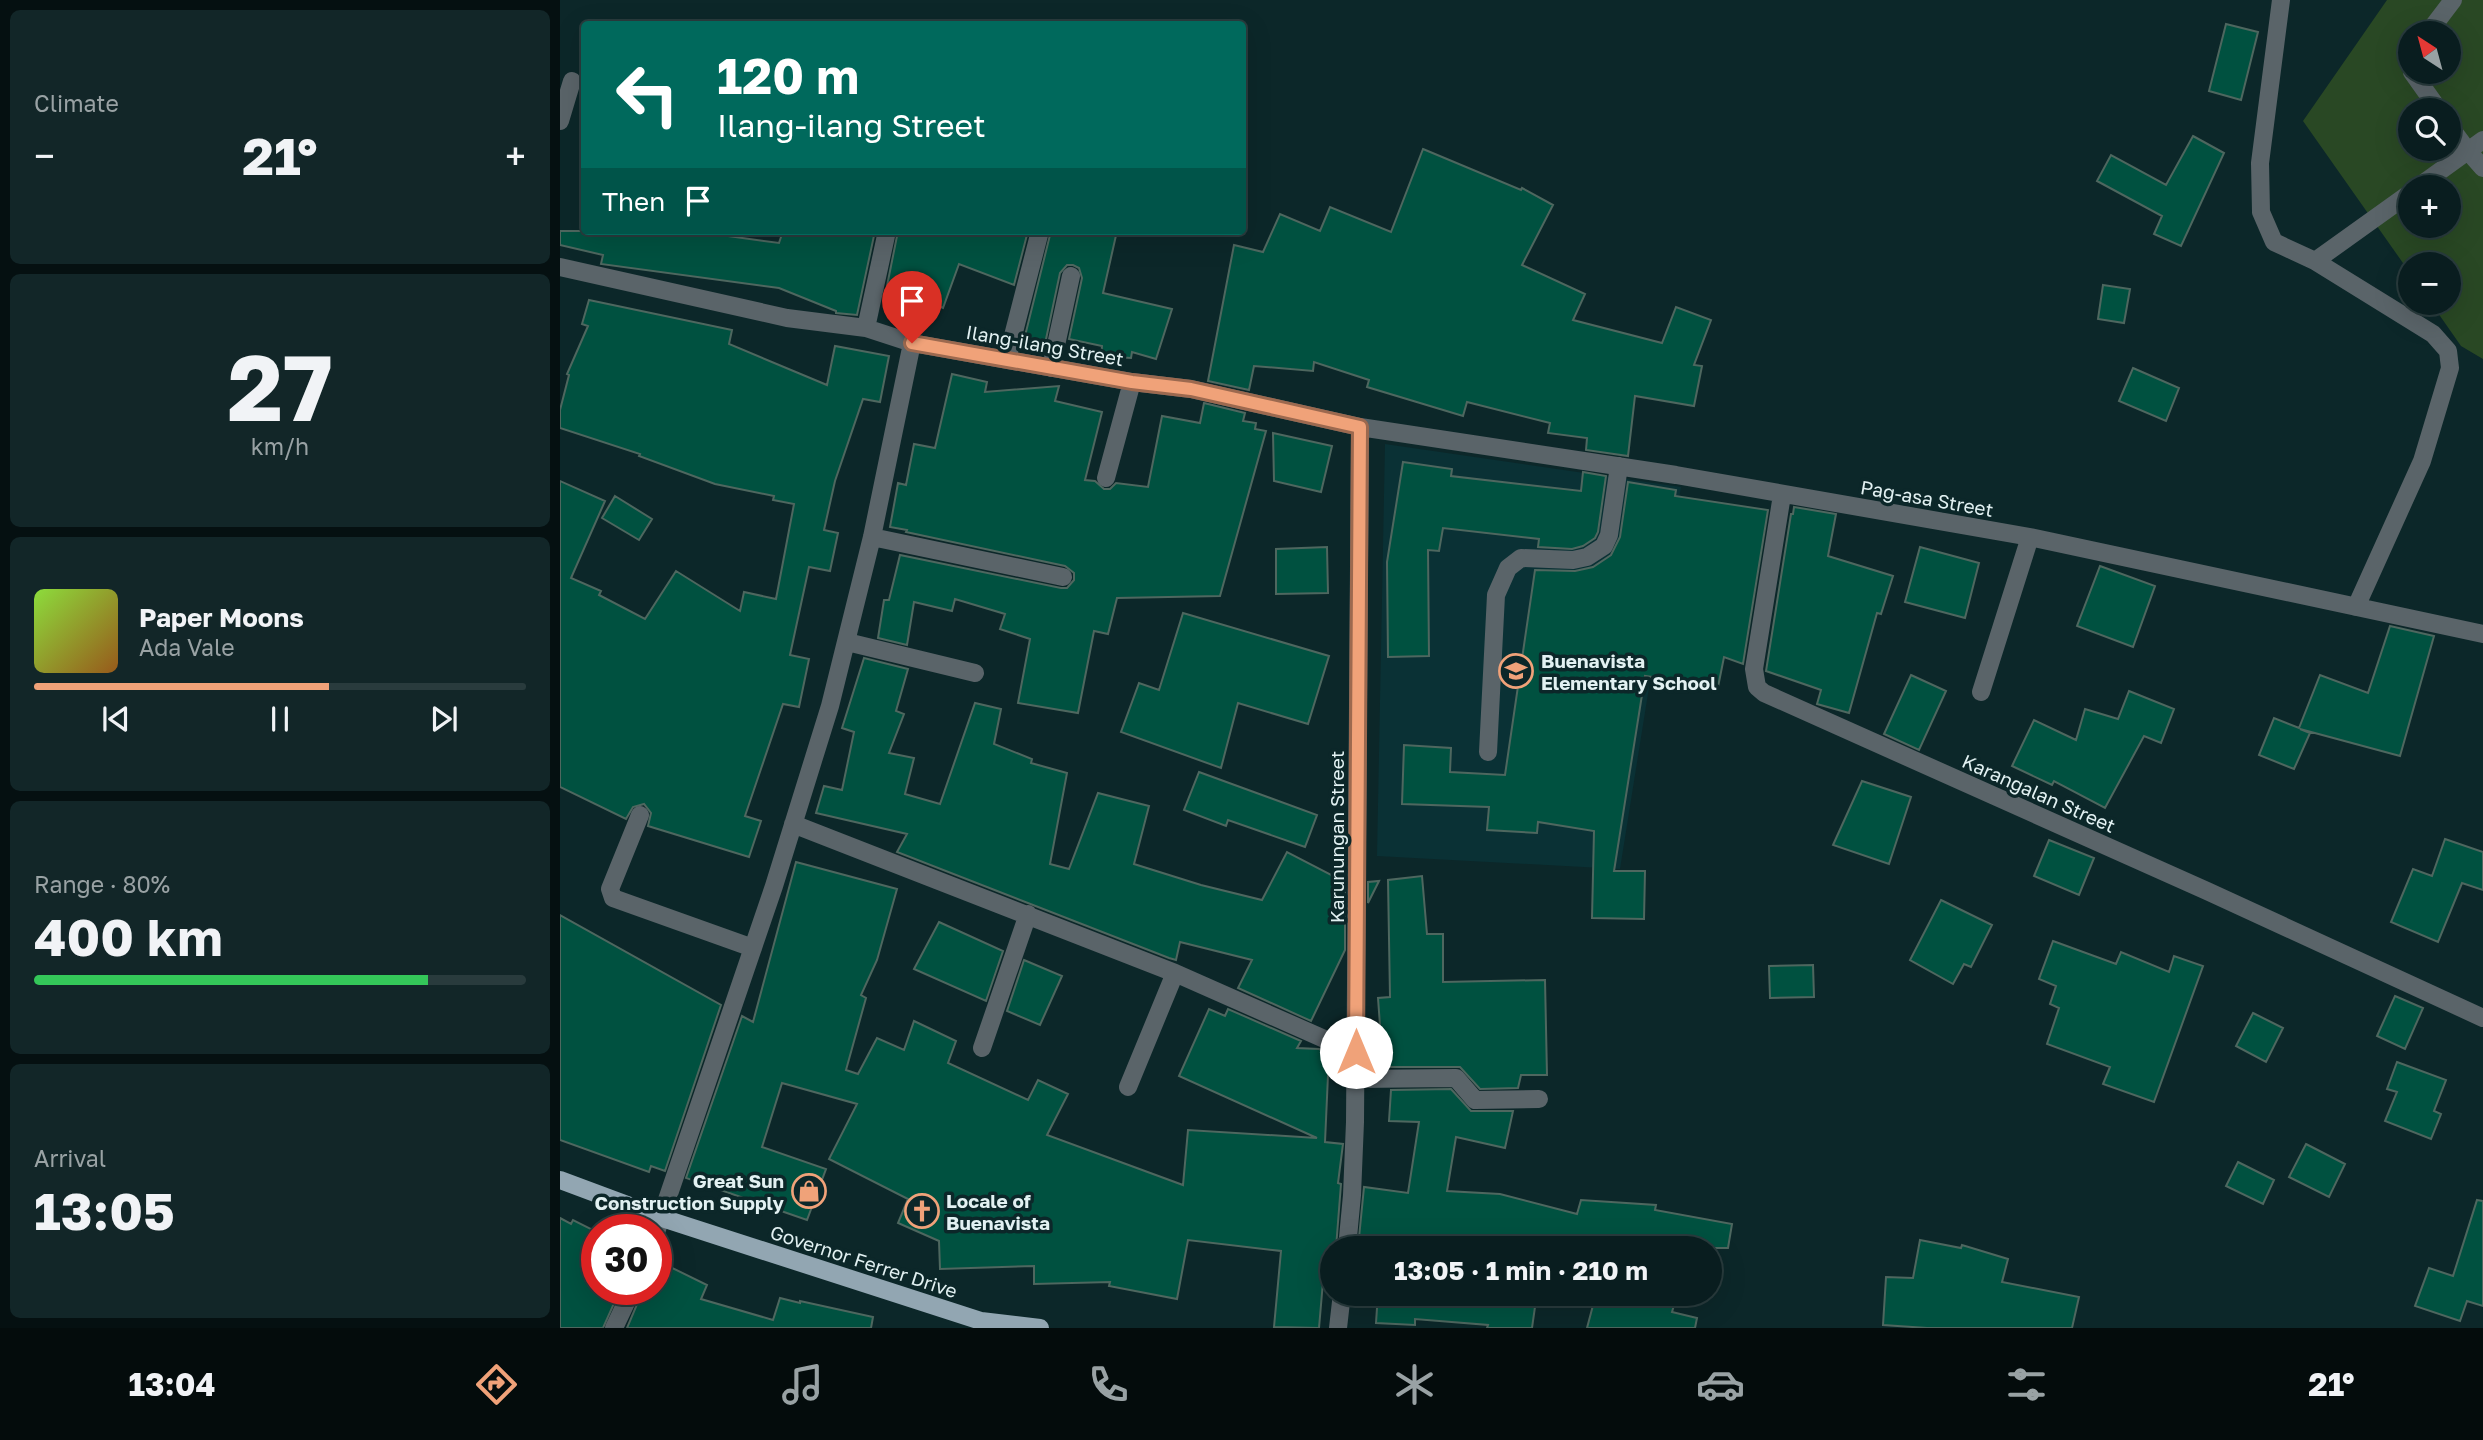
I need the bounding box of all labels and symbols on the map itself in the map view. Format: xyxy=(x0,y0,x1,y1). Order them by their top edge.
north arrow xyxy=(2398,21,2460,84)
pin xyxy=(882,271,942,343)
street label: Ilang-ilang Street xyxy=(964,320,1126,370)
street label: Pag-asa Street xyxy=(1859,475,1995,521)
place label: Buenavista Elementary School xyxy=(1541,649,1717,694)
school or university icon: Buenavista Elementary School xyxy=(1497,652,1535,690)
street label: Karangalan Street xyxy=(1959,749,2119,837)
street label: Karunungan Street xyxy=(1325,751,1348,923)
position arrow xyxy=(1319,1015,1393,1089)
place label: Great Sun Construction Supply xyxy=(595,1169,785,1214)
shop icon: Great Sun Construction Supply xyxy=(790,1172,828,1210)
place label: Locale of Buenavista xyxy=(946,1189,1050,1234)
church icon: Locale of Buenavista xyxy=(903,1192,941,1230)
speed limit sign: 30 xyxy=(581,1214,672,1305)
street label: Governor Ferrer Drive xyxy=(768,1220,960,1302)

